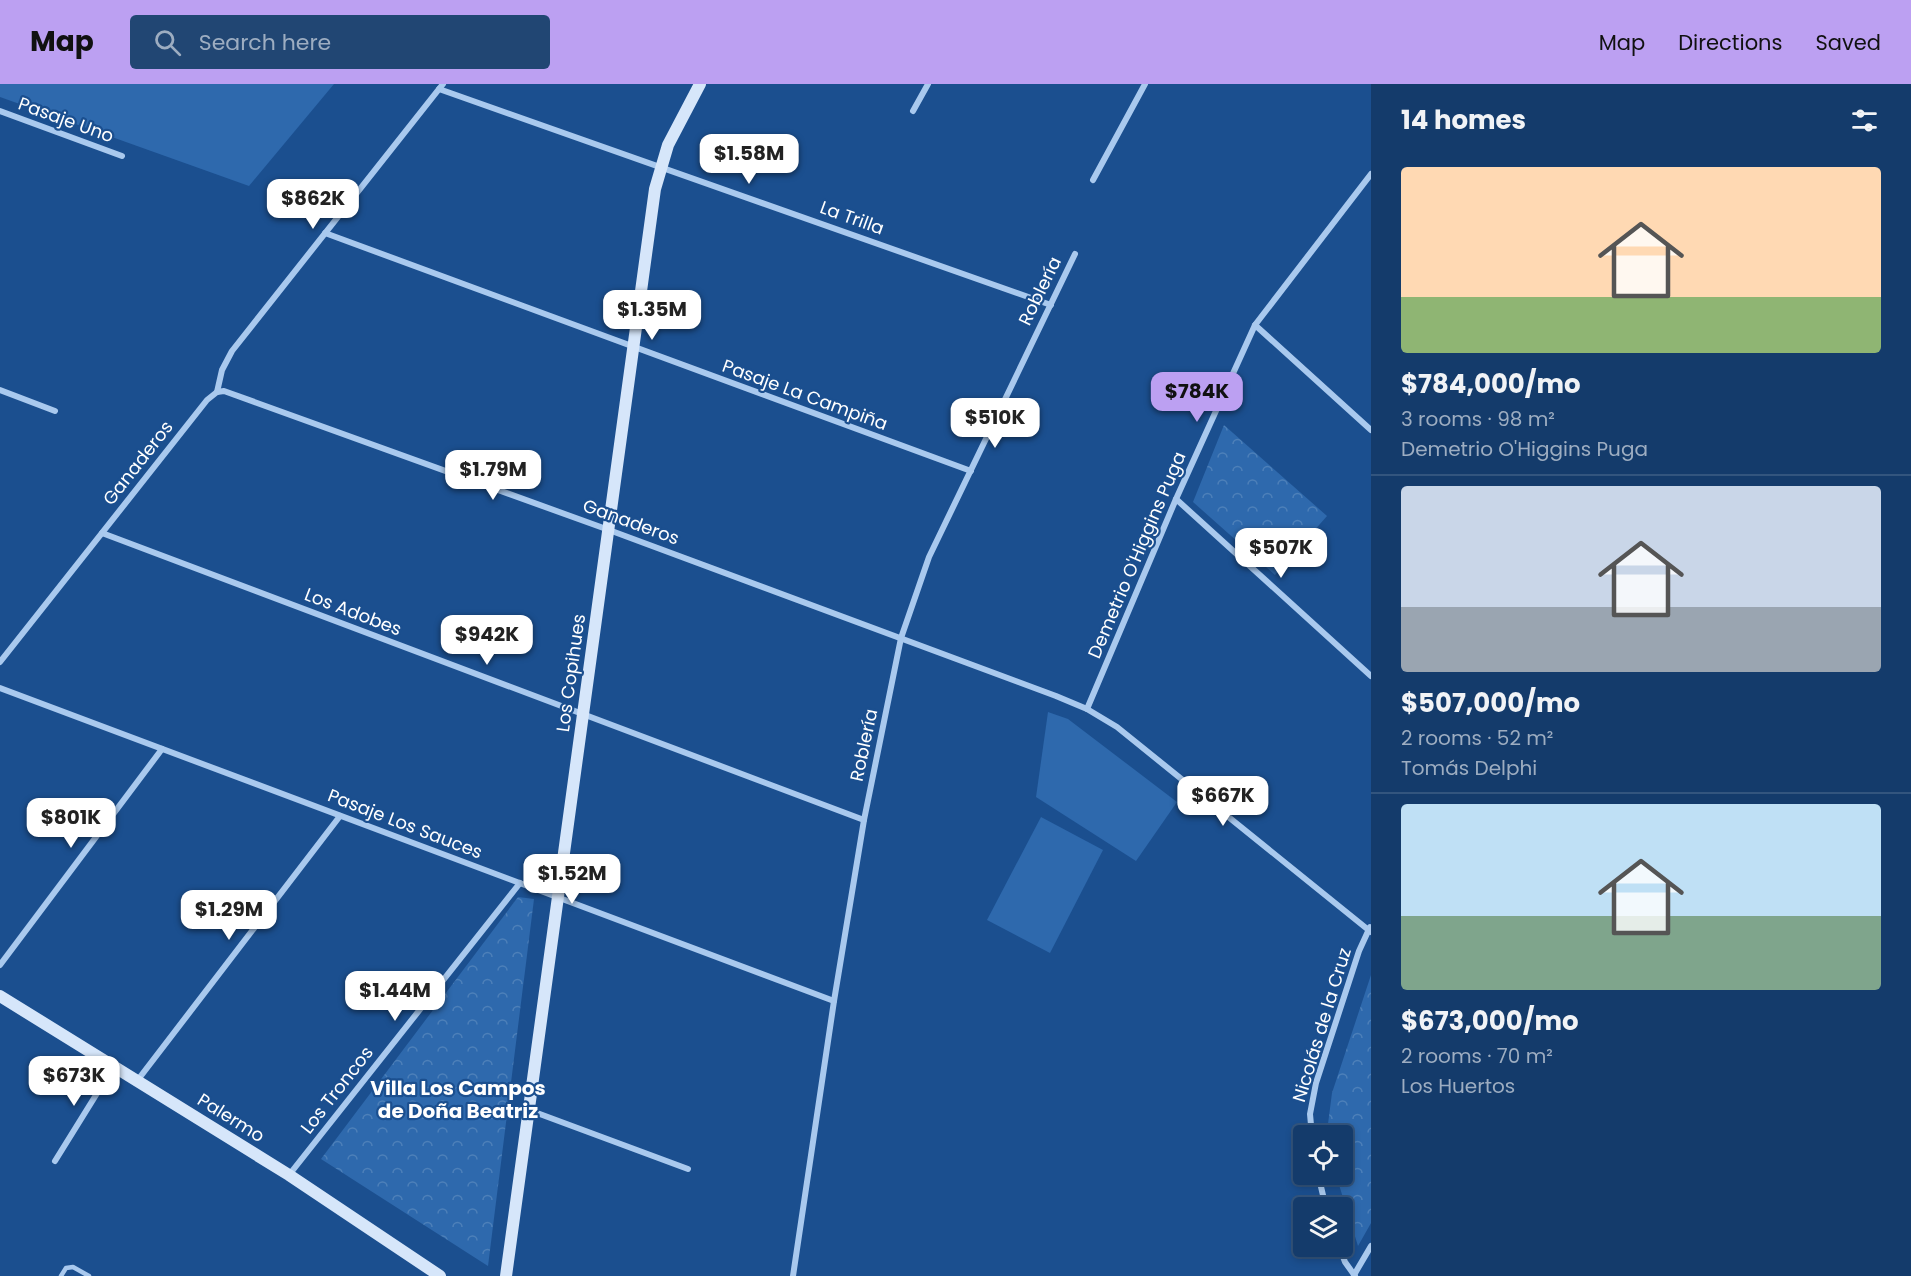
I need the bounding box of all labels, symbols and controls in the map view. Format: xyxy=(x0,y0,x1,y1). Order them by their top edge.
search box xyxy=(130,15,550,69)
text: Map xyxy=(30,22,94,61)
icon: search xyxy=(151,26,184,59)
text: Search here xyxy=(199,27,331,58)
text: Map xyxy=(1599,28,1645,57)
text: Directions xyxy=(1678,28,1782,57)
text: Saved xyxy=(1815,28,1881,57)
street label: Pasaje Uno xyxy=(15,91,117,148)
text: 14 homes xyxy=(1401,102,1526,138)
icon: filters xyxy=(1848,104,1881,137)
pin: $1.58M xyxy=(700,134,798,185)
text: $1.58M xyxy=(714,139,784,167)
pin: $862K xyxy=(271,179,355,230)
text: $862K xyxy=(281,184,345,212)
street label: La Trilla xyxy=(817,194,888,241)
icon: home xyxy=(1587,206,1695,314)
street label: Roblería xyxy=(1012,252,1067,329)
pin: $1.35M xyxy=(603,290,701,341)
text: $1.35M xyxy=(617,295,687,323)
street label: Pasaje La Campiña xyxy=(719,353,891,436)
text: $784,000/mo xyxy=(1401,366,1581,402)
pin: $784K xyxy=(1155,372,1239,423)
text: $784K xyxy=(1165,377,1229,405)
pin: $510K xyxy=(953,398,1037,449)
text: $510K xyxy=(965,403,1025,431)
text: 3 rooms · 98 m² xyxy=(1401,405,1555,433)
street label: Ganaderos xyxy=(97,415,178,510)
text: Demetrio O'Higgins Puga xyxy=(1401,435,1648,463)
street label: Demetrio O'Higgins Puga xyxy=(1082,448,1191,662)
pin: $1.79M xyxy=(444,450,542,501)
text: $1.79M xyxy=(459,455,527,483)
street label: Ganaderos xyxy=(580,493,683,551)
icon: home xyxy=(1587,525,1695,633)
pin: $507K xyxy=(1239,528,1323,579)
text: $507K xyxy=(1249,533,1313,561)
street label: Los Adobes xyxy=(301,582,405,641)
street label: Los Copihues xyxy=(550,612,591,734)
pin: $942K xyxy=(445,615,529,666)
text: $942K xyxy=(455,620,519,648)
text: $507,000/mo xyxy=(1401,685,1580,721)
street label: Roblería xyxy=(844,706,883,783)
text: 2 rooms · 52 m² xyxy=(1401,724,1553,752)
text: Tomás Delphi xyxy=(1401,754,1537,782)
pin: $667K xyxy=(1181,776,1265,827)
text: $667K xyxy=(1191,781,1255,809)
street label: Pasaje Los Sauces xyxy=(324,783,486,865)
pin: $801K xyxy=(29,798,113,849)
text: $801K xyxy=(41,803,101,831)
icon: home xyxy=(1587,843,1695,951)
pin: $1.52M xyxy=(523,854,621,905)
text: $1.52M xyxy=(537,859,607,887)
pin: $1.29M xyxy=(180,890,278,941)
text: $1.29M xyxy=(195,895,263,923)
street label: Nicolás de la Cruz xyxy=(1286,945,1357,1105)
pin: $1.44M xyxy=(346,971,444,1022)
text: $1.44M xyxy=(359,976,431,1004)
text: $673,000/mo xyxy=(1401,1003,1579,1039)
street label: Los Troncos xyxy=(294,1041,379,1139)
text: 2 rooms · 70 m² xyxy=(1401,1042,1553,1070)
pin: $673K xyxy=(32,1056,116,1107)
text: $673K xyxy=(43,1061,105,1089)
text: Los Huertos xyxy=(1401,1072,1515,1100)
district label: Villa Los Campos de Doña Beatriz xyxy=(370,1074,546,1125)
street label: Palermo xyxy=(193,1087,270,1148)
map controls xyxy=(1293,1125,1353,1257)
button: locate xyxy=(1293,1125,1353,1185)
button: layers xyxy=(1293,1197,1353,1257)

